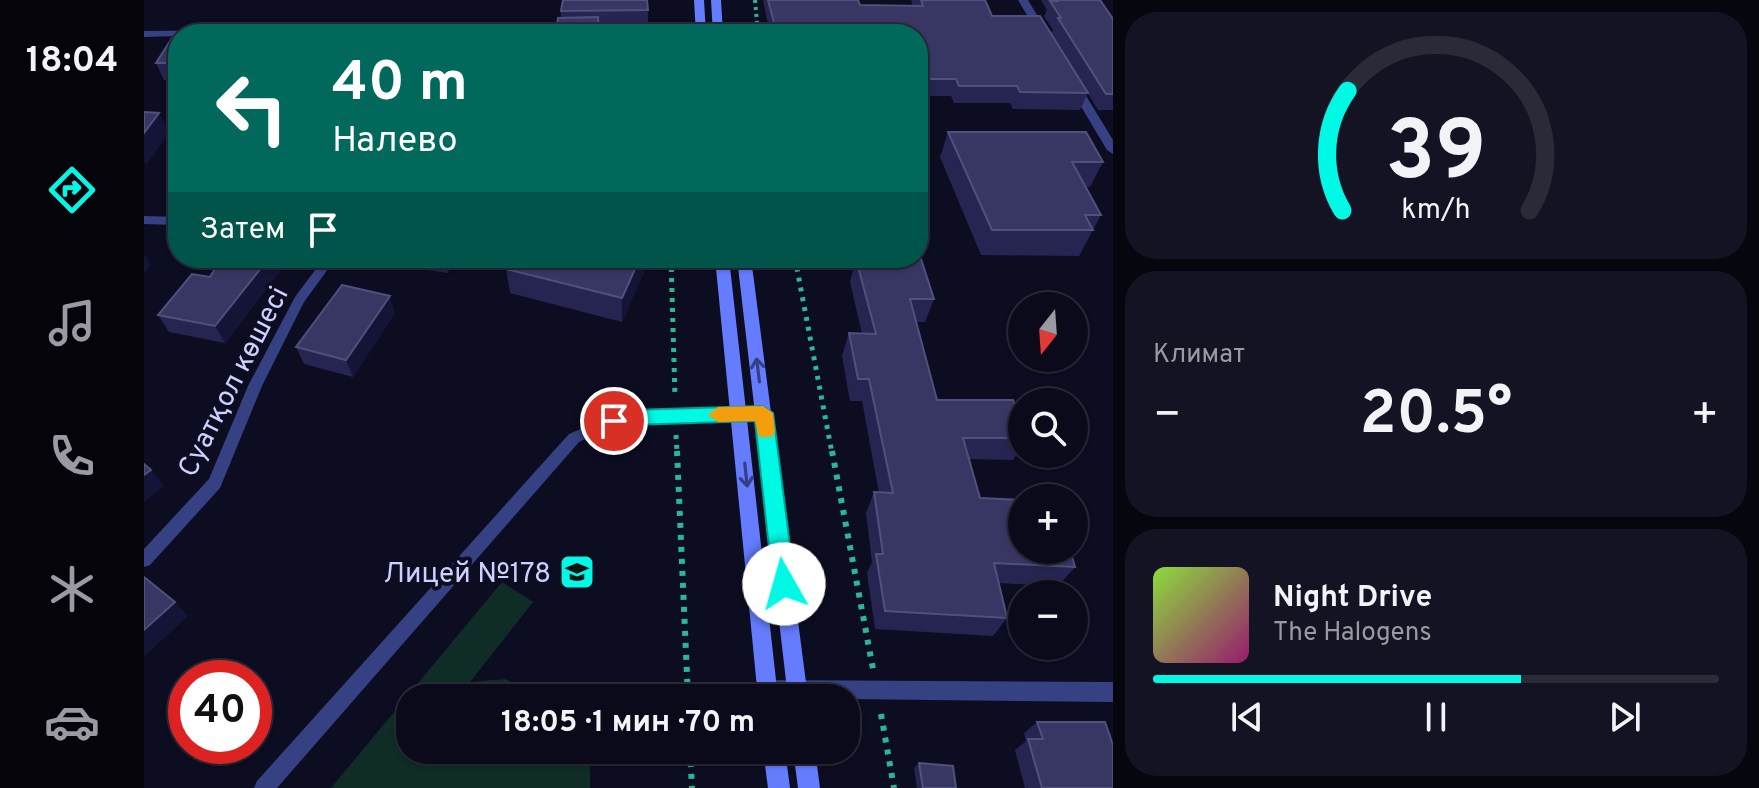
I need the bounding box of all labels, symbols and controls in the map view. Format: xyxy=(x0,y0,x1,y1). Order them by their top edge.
text: 18:04 xyxy=(26,39,118,85)
text: 40 m xyxy=(332,50,468,120)
icon: left xyxy=(200,56,304,160)
text: 39 xyxy=(1386,104,1486,209)
text: Налево xyxy=(332,119,458,165)
icon: directions xyxy=(44,162,100,218)
text: km/h xyxy=(1401,194,1471,230)
icon: arrive xyxy=(301,208,345,252)
text: Затем xyxy=(200,212,285,249)
street label: Суатқол көшесі xyxy=(171,281,298,484)
north arrow xyxy=(1008,292,1088,372)
map controls xyxy=(1008,292,1088,660)
icon: music xyxy=(44,295,100,351)
text: Климат xyxy=(1153,339,1245,372)
one-way arrow xyxy=(750,358,765,384)
text: 20.5° xyxy=(1360,379,1512,455)
pin xyxy=(580,387,648,455)
button: search xyxy=(1008,388,1088,468)
text: − xyxy=(1153,389,1181,445)
text: + xyxy=(1691,389,1719,445)
icon: arrive xyxy=(592,399,636,443)
icon: phone xyxy=(44,428,100,484)
one-way arrow xyxy=(739,461,754,488)
button: + xyxy=(1008,484,1088,564)
position arrow xyxy=(742,542,826,626)
school or university icon: Лицей №178 xyxy=(558,553,596,591)
place label: Лицей №178 xyxy=(383,557,551,593)
icon: climate xyxy=(44,561,100,617)
button: − xyxy=(1008,580,1088,660)
text: Night Drive xyxy=(1273,580,1432,617)
text: The Halogens xyxy=(1273,617,1432,650)
speed limit sign: 40 xyxy=(168,660,272,764)
icon: car xyxy=(44,694,100,750)
icon: previous xyxy=(1225,695,1269,739)
icon: pause xyxy=(1414,695,1458,739)
icon: next xyxy=(1603,695,1647,739)
text: 18:05 · 1 мин · 70 m xyxy=(501,705,755,742)

